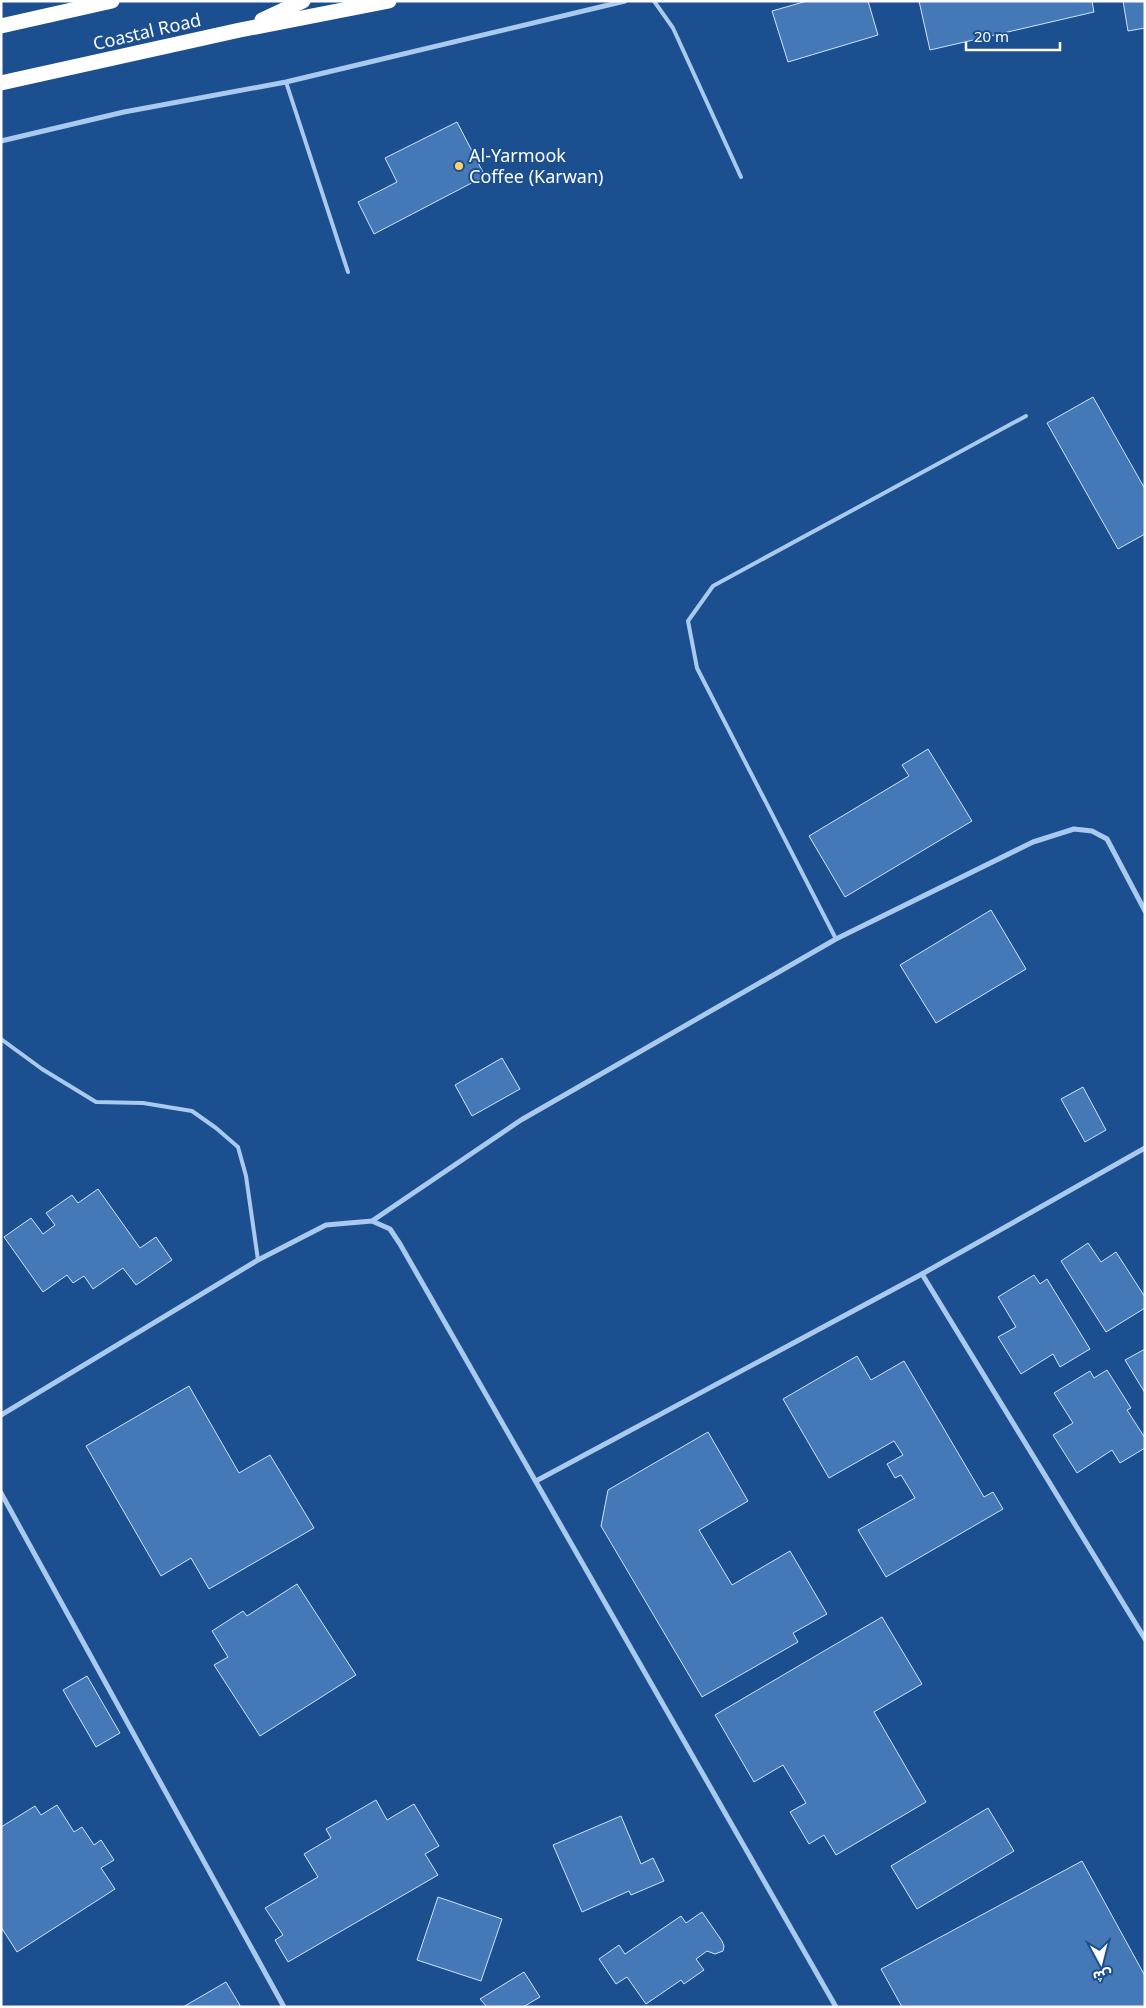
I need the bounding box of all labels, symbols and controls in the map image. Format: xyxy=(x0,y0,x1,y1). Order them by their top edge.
street label: Coastal Road xyxy=(90,7,203,55)
scale bar xyxy=(966,20,1060,52)
text: 20 m xyxy=(974,26,1009,46)
place label: Al-Yarmook Coffee (Karwan) xyxy=(469,143,603,188)
marker: Al-Yarmook Coffee (Karwan) xyxy=(453,160,465,172)
north arrow xyxy=(1076,1938,1126,1988)
text: ش xyxy=(1092,1966,1113,1987)

